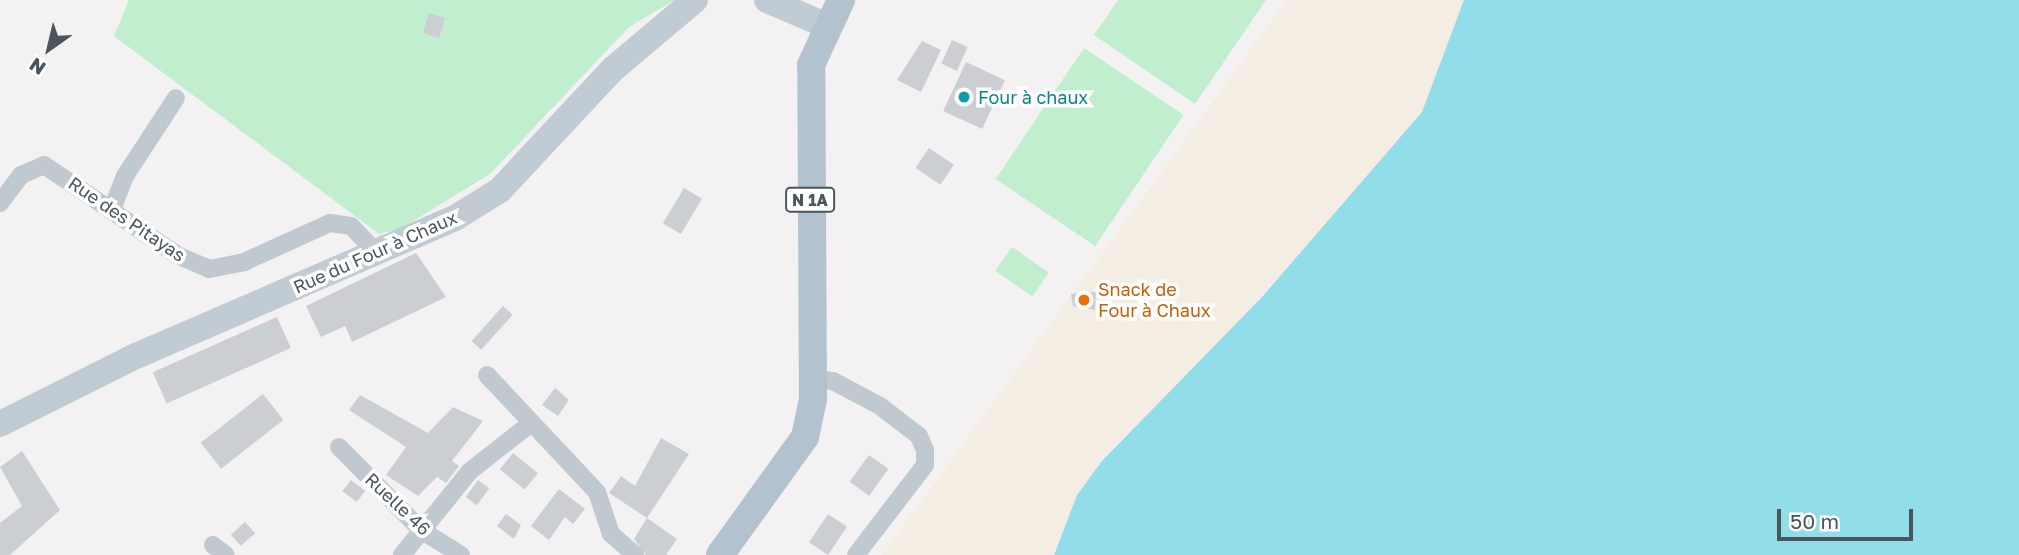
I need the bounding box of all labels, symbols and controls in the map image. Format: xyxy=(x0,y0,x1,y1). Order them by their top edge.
north arrow xyxy=(14,14,84,84)
text: N xyxy=(25,53,49,80)
place label: Four à chaux xyxy=(978,86,1088,108)
marker: Four à chaux xyxy=(956,89,972,105)
street label: Rue des Pitayas xyxy=(65,172,189,266)
road number: N 1A xyxy=(784,188,836,212)
street label: Rue du Four à Chaux xyxy=(290,206,460,298)
place label: Snack de Four à Chaux xyxy=(1098,279,1211,322)
marker: Snack de Four à Chaux xyxy=(1076,292,1092,308)
street label: Ruelle 46 xyxy=(361,468,435,540)
scale bar xyxy=(1781,496,1918,540)
text: 50 m xyxy=(1790,508,1839,534)

